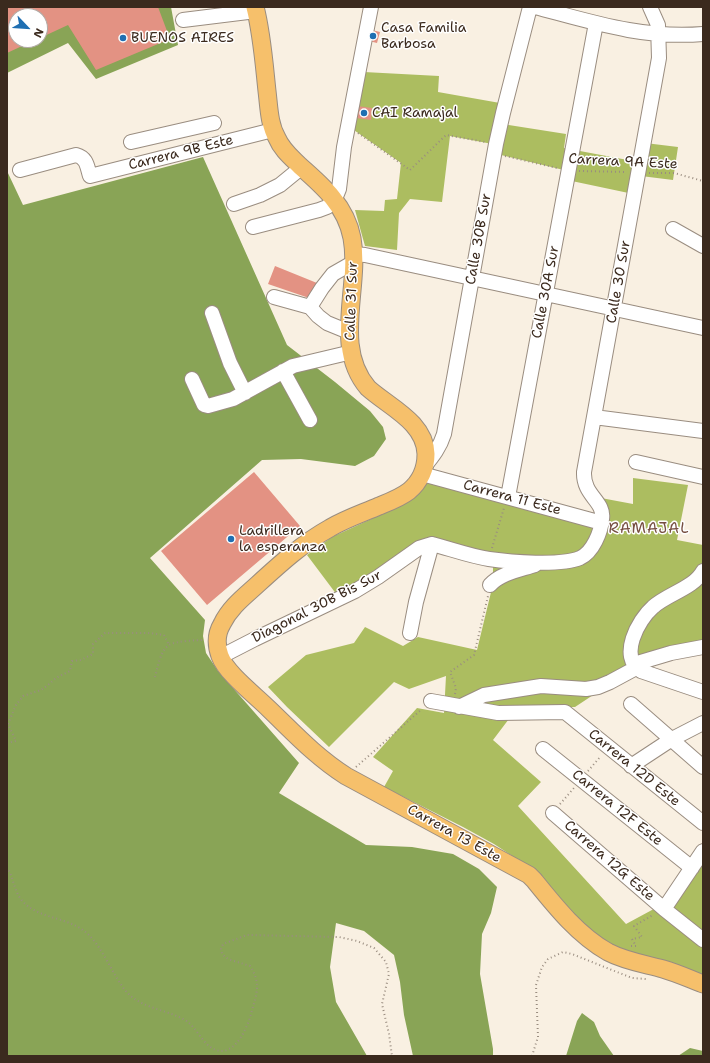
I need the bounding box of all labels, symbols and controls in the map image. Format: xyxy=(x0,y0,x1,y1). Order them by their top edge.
north arrow xyxy=(8,8,48,48)
place label: Casa Familia Barbosa xyxy=(381,20,467,52)
text: N xyxy=(30,26,47,40)
place label: BUENOS AIRES xyxy=(131,30,234,46)
marker: Casa Familia Barbosa xyxy=(368,31,378,41)
marker: BUENOS AIRES xyxy=(118,33,128,43)
place label: CAI Ramajal xyxy=(372,105,458,121)
marker: CAI Ramajal xyxy=(359,108,369,118)
street label: Carrera 9B Este xyxy=(127,132,235,174)
street label: Carrera 9A Este xyxy=(568,151,678,173)
street label: Calle 30B Sur xyxy=(463,192,495,286)
street label: Calle 30 Sur xyxy=(603,239,635,325)
street label: Calle 30A Sur xyxy=(529,244,563,340)
street label: Calle 31 Sur xyxy=(342,261,362,341)
street label: Carrera 11 Este xyxy=(461,477,563,519)
district label: RAMAJAL xyxy=(609,520,689,538)
place label: Ladrillera la esperanza xyxy=(239,523,326,556)
marker: Ladrillera la esperanza xyxy=(226,534,236,544)
street label: Diagonal 30B Bis Sur xyxy=(250,567,384,647)
street label: Carrera 12D Este xyxy=(585,726,683,810)
street label: Carrera 12F Este xyxy=(568,766,666,850)
street label: Carrera 13 Este xyxy=(404,801,504,867)
street label: Carrera 12G Este xyxy=(560,817,658,905)

